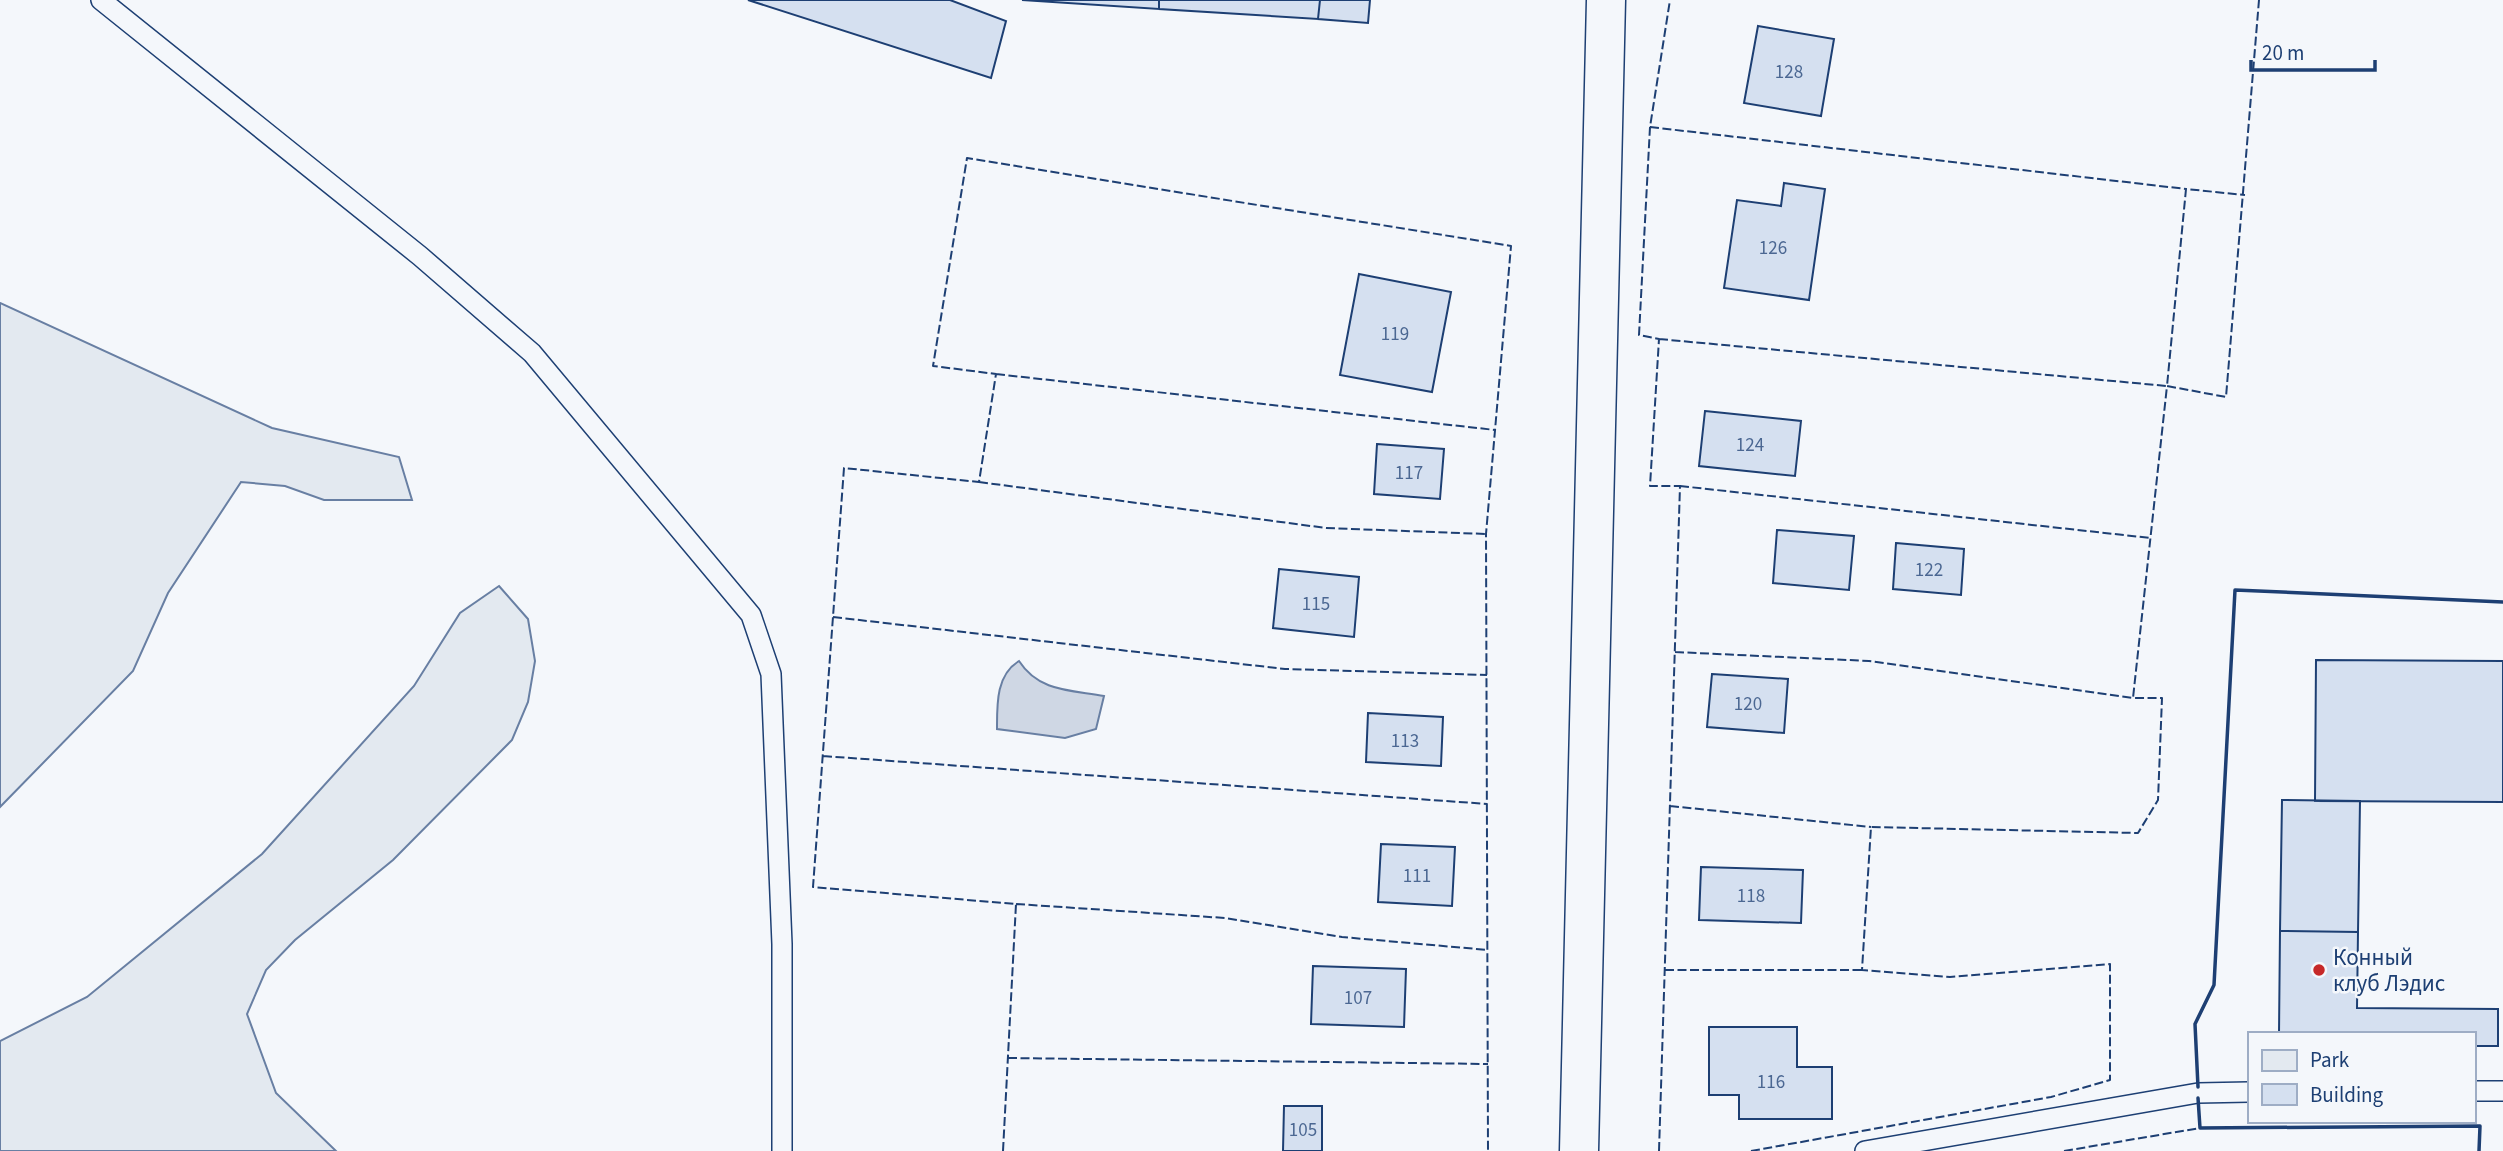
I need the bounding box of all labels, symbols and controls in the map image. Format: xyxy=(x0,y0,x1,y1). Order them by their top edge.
scale bar xyxy=(2251,28,2375,72)
text: 20 m xyxy=(2262,38,2304,68)
house number: 128 xyxy=(1775,59,1803,86)
house number: 126 xyxy=(1759,235,1787,262)
house number: 119 xyxy=(1381,321,1409,348)
house number: 124 xyxy=(1736,432,1764,459)
house number: 117 xyxy=(1395,460,1423,487)
house number: 122 xyxy=(1915,557,1943,584)
house number: 115 xyxy=(1302,591,1330,618)
house number: 120 xyxy=(1734,691,1762,718)
house number: 113 xyxy=(1391,728,1419,755)
house number: 111 xyxy=(1403,863,1431,890)
house number: 118 xyxy=(1737,883,1765,910)
place label: Конный клуб Лэдис xyxy=(2333,941,2445,1000)
marker: Конный клуб Лэдис xyxy=(2311,962,2327,978)
house number: 107 xyxy=(1344,985,1372,1012)
legend xyxy=(2248,1032,2475,1123)
text: Park xyxy=(2310,1045,2350,1075)
house number: 116 xyxy=(1757,1069,1785,1096)
text: Building xyxy=(2310,1080,2384,1110)
house number: 105 xyxy=(1289,1117,1317,1144)

